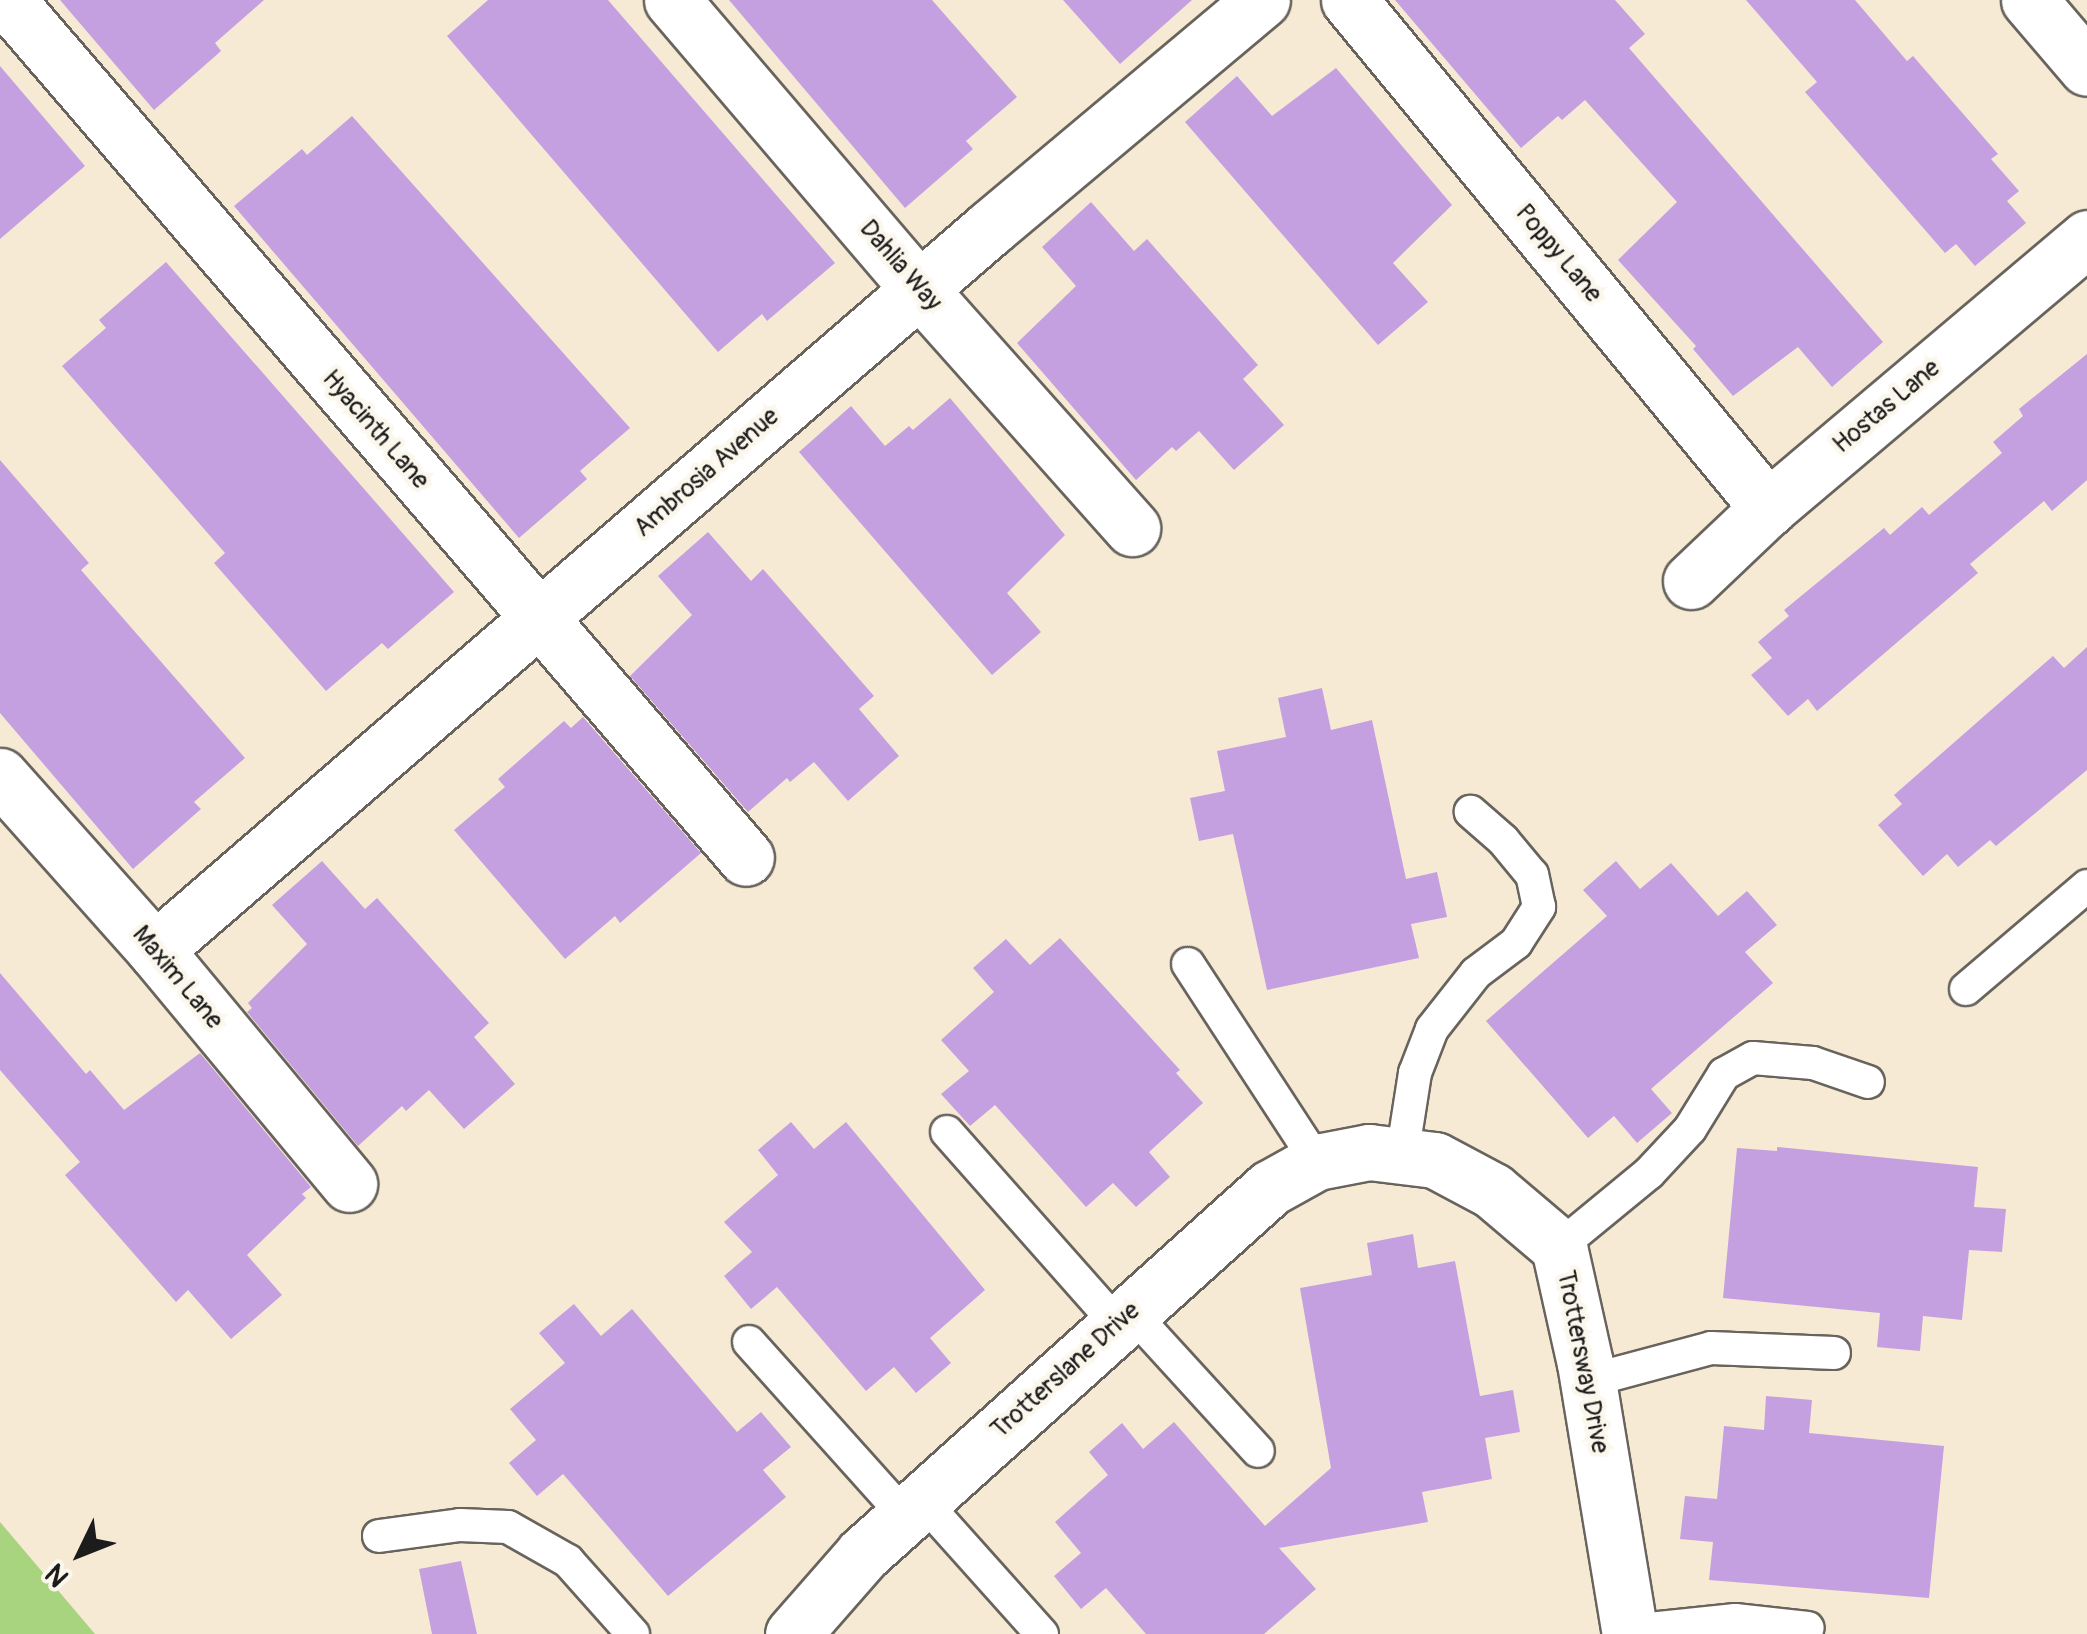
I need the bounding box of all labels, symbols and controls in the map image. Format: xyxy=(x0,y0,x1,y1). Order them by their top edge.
street label: Poppy Lane xyxy=(1508,199,1608,309)
street label: Dahlia Way xyxy=(853,215,947,317)
street label: Hostas Lane xyxy=(1827,354,1947,460)
street label: Hyacinth Lane xyxy=(315,364,435,496)
street label: Ambrosia Avenue xyxy=(629,402,785,544)
street label: Maxim Lane xyxy=(125,920,229,1036)
street label: Trottersway Drive xyxy=(1550,1268,1614,1456)
street label: Trotterslane Drive xyxy=(985,1296,1147,1446)
north arrow xyxy=(30,1504,130,1604)
text: N xyxy=(38,1556,77,1594)

